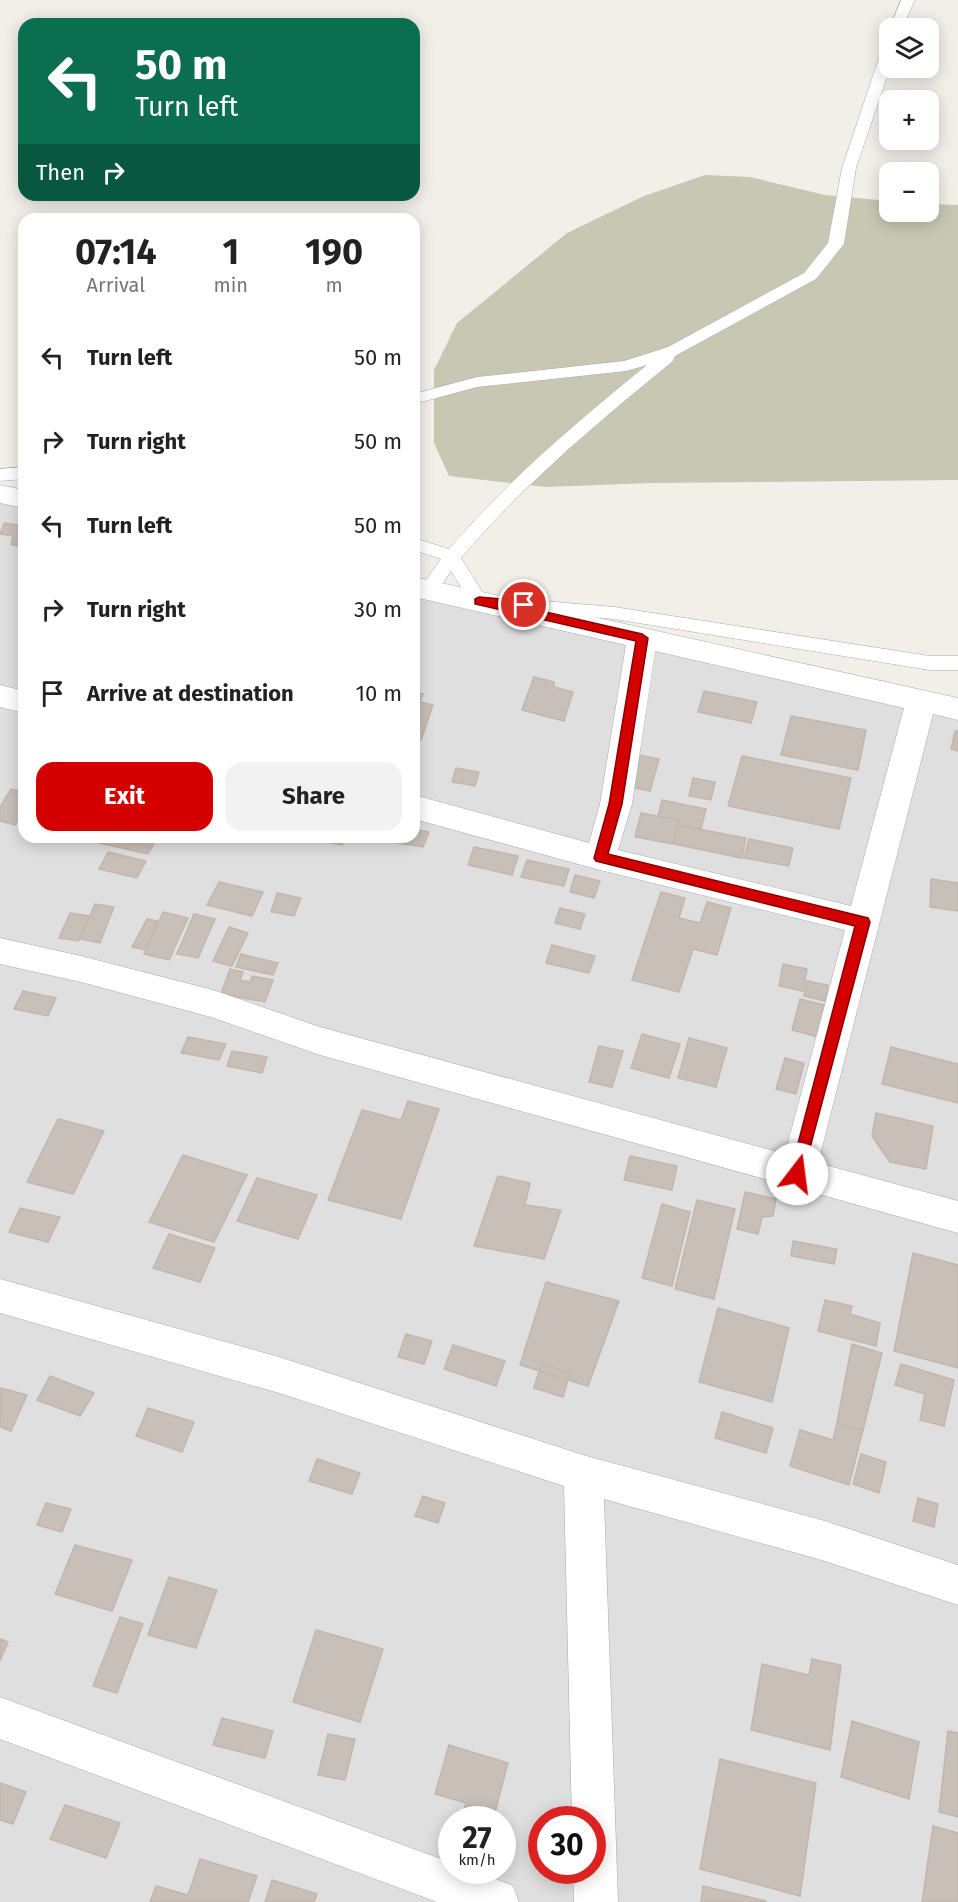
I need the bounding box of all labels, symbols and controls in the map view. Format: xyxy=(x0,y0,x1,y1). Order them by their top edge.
map controls xyxy=(879,18,939,222)
button: layers xyxy=(879,18,939,78)
text: 50 m xyxy=(135,40,228,90)
icon: left xyxy=(36,42,114,120)
button: + xyxy=(879,90,939,150)
text: Turn left xyxy=(135,91,238,123)
icon: right xyxy=(97,156,130,189)
text: Then xyxy=(36,159,85,186)
button: − xyxy=(879,162,939,222)
text: 07:14 xyxy=(75,230,157,274)
text: 1 xyxy=(222,230,239,274)
text: 190 xyxy=(305,230,363,274)
text: Arrival xyxy=(86,273,145,297)
text: min xyxy=(214,273,248,297)
text: m xyxy=(325,273,343,297)
icon: left xyxy=(36,341,69,374)
text: Turn left xyxy=(87,344,172,371)
text: 50 m xyxy=(354,344,402,371)
icon: right xyxy=(36,425,69,458)
text: Turn right xyxy=(87,428,186,455)
text: 50 m xyxy=(354,428,402,455)
icon: left xyxy=(36,509,69,542)
text: Turn left xyxy=(87,512,172,539)
text: 50 m xyxy=(354,512,402,539)
pin xyxy=(498,579,549,630)
icon: arrive xyxy=(507,588,540,621)
icon: right xyxy=(36,593,69,626)
text: Turn right xyxy=(87,596,186,623)
text: 30 m xyxy=(354,596,402,623)
icon: arrive xyxy=(36,677,69,710)
text: Arrive at destination xyxy=(87,680,294,707)
text: 10 m xyxy=(356,680,402,707)
button: Exit xyxy=(36,762,213,831)
button: Share xyxy=(225,762,402,831)
position arrow xyxy=(765,1142,829,1206)
speed limit sign: 30 xyxy=(528,1806,606,1884)
text: 27 xyxy=(462,1820,492,1856)
text: km/h xyxy=(458,1851,496,1869)

